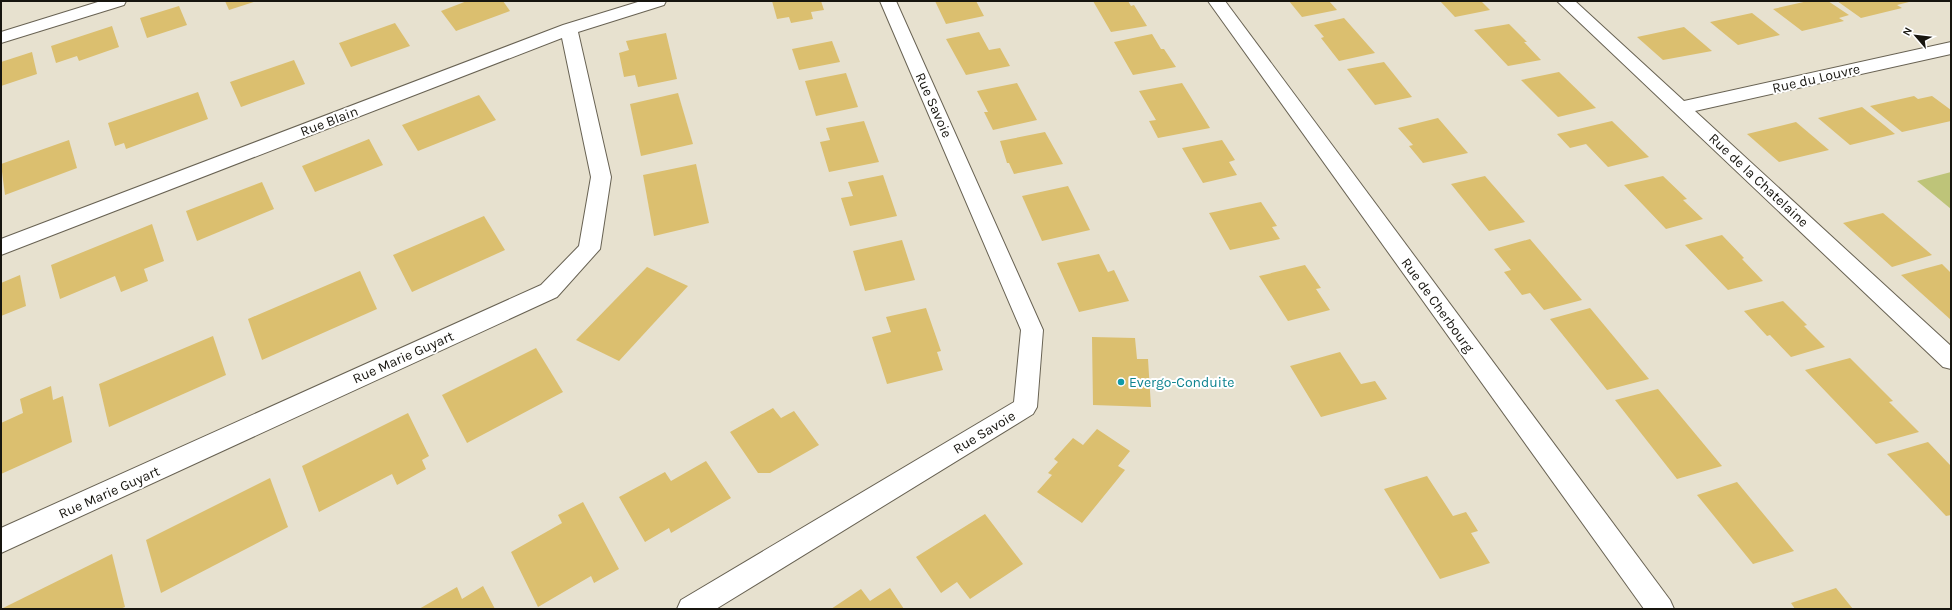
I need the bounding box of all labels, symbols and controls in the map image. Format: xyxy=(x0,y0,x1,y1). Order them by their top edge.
north arrow xyxy=(1896,16,1936,56)
text: N xyxy=(1900,25,1915,38)
street label: Rue du Louvre xyxy=(1771,60,1862,97)
street label: Rue Savoie xyxy=(912,70,956,141)
street label: Rue Blain xyxy=(298,103,360,140)
street label: Rue de la Chatelaine xyxy=(1705,130,1812,231)
street label: Rue de Cherbourg xyxy=(1398,255,1478,356)
street label: Rue Marie Guyart xyxy=(350,328,456,387)
place label: Evergo-Conduite xyxy=(1129,374,1234,391)
marker: Evergo-Conduite xyxy=(1116,377,1126,387)
street label: Rue Savoie xyxy=(950,407,1019,458)
street label: Rue Marie Guyart xyxy=(56,463,162,522)

